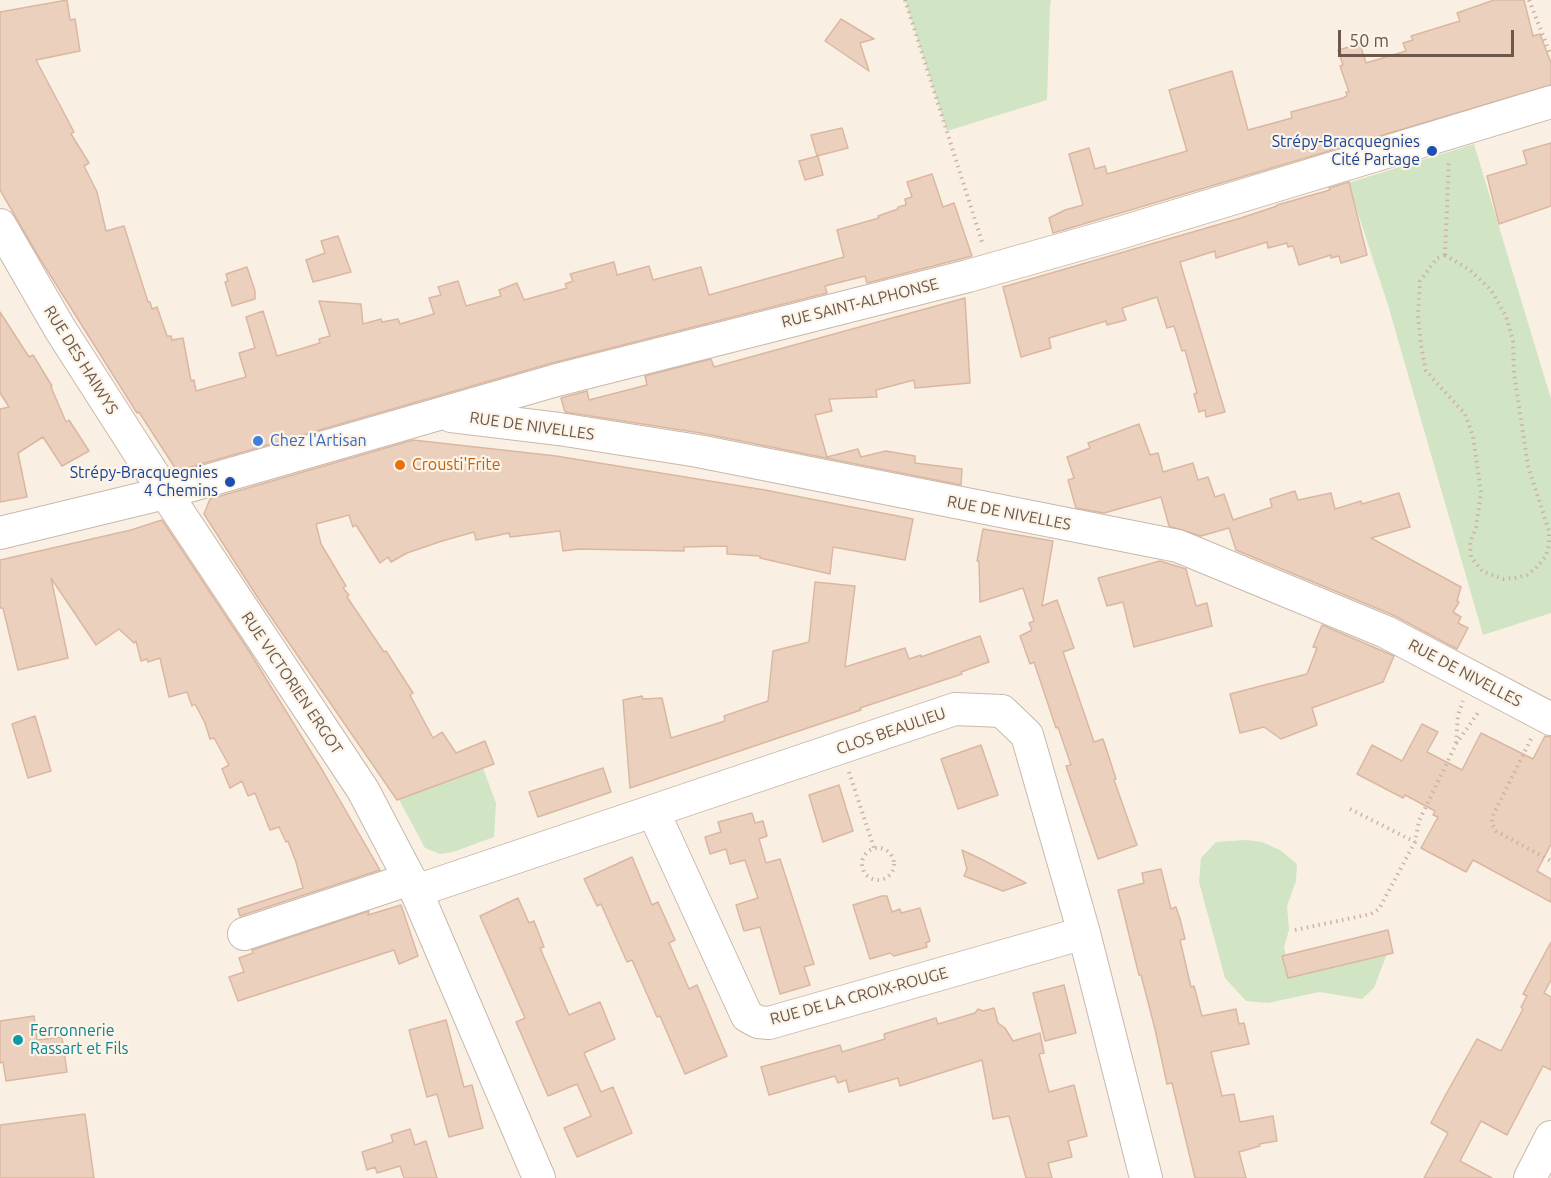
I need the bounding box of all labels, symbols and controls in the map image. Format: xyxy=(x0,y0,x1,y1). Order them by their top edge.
scale bar xyxy=(1341,18,1516,56)
text: 50 m xyxy=(1349,30,1389,50)
place label: Strépy-Bracquegnies Cité Partage xyxy=(1272,132,1420,170)
marker: Strépy-Bracquegnies Cité Partage xyxy=(1425,144,1439,158)
street label: RUE SAINT-ALPHONSE xyxy=(779,274,941,332)
street label: RUE DES HAIWYS xyxy=(40,302,122,418)
street label: RUE DE NIVELLES xyxy=(468,408,596,444)
place label: Chez l'Artisan xyxy=(270,431,367,451)
marker: Chez l'Artisan xyxy=(251,434,265,448)
place label: Crousti'Frite xyxy=(412,455,501,475)
marker: Crousti'Frite xyxy=(393,458,407,472)
place label: Strépy-Bracquegnies 4 Chemins xyxy=(70,463,218,501)
marker: Strépy-Bracquegnies 4 Chemins xyxy=(223,475,237,489)
street label: RUE DE NIVELLES xyxy=(945,492,1073,534)
street label: RUE VICTORIEN ERGOT xyxy=(237,608,347,758)
street label: RUE DE NIVELLES xyxy=(1405,635,1525,711)
street label: CLOS BEAULIEU xyxy=(834,703,948,759)
street label: RUE DE LA CROIX-ROUGE xyxy=(768,963,950,1029)
place label: Ferronnerie Rassart et Fils xyxy=(30,1021,129,1059)
marker: Ferronnerie Rassart et Fils xyxy=(11,1033,25,1047)

